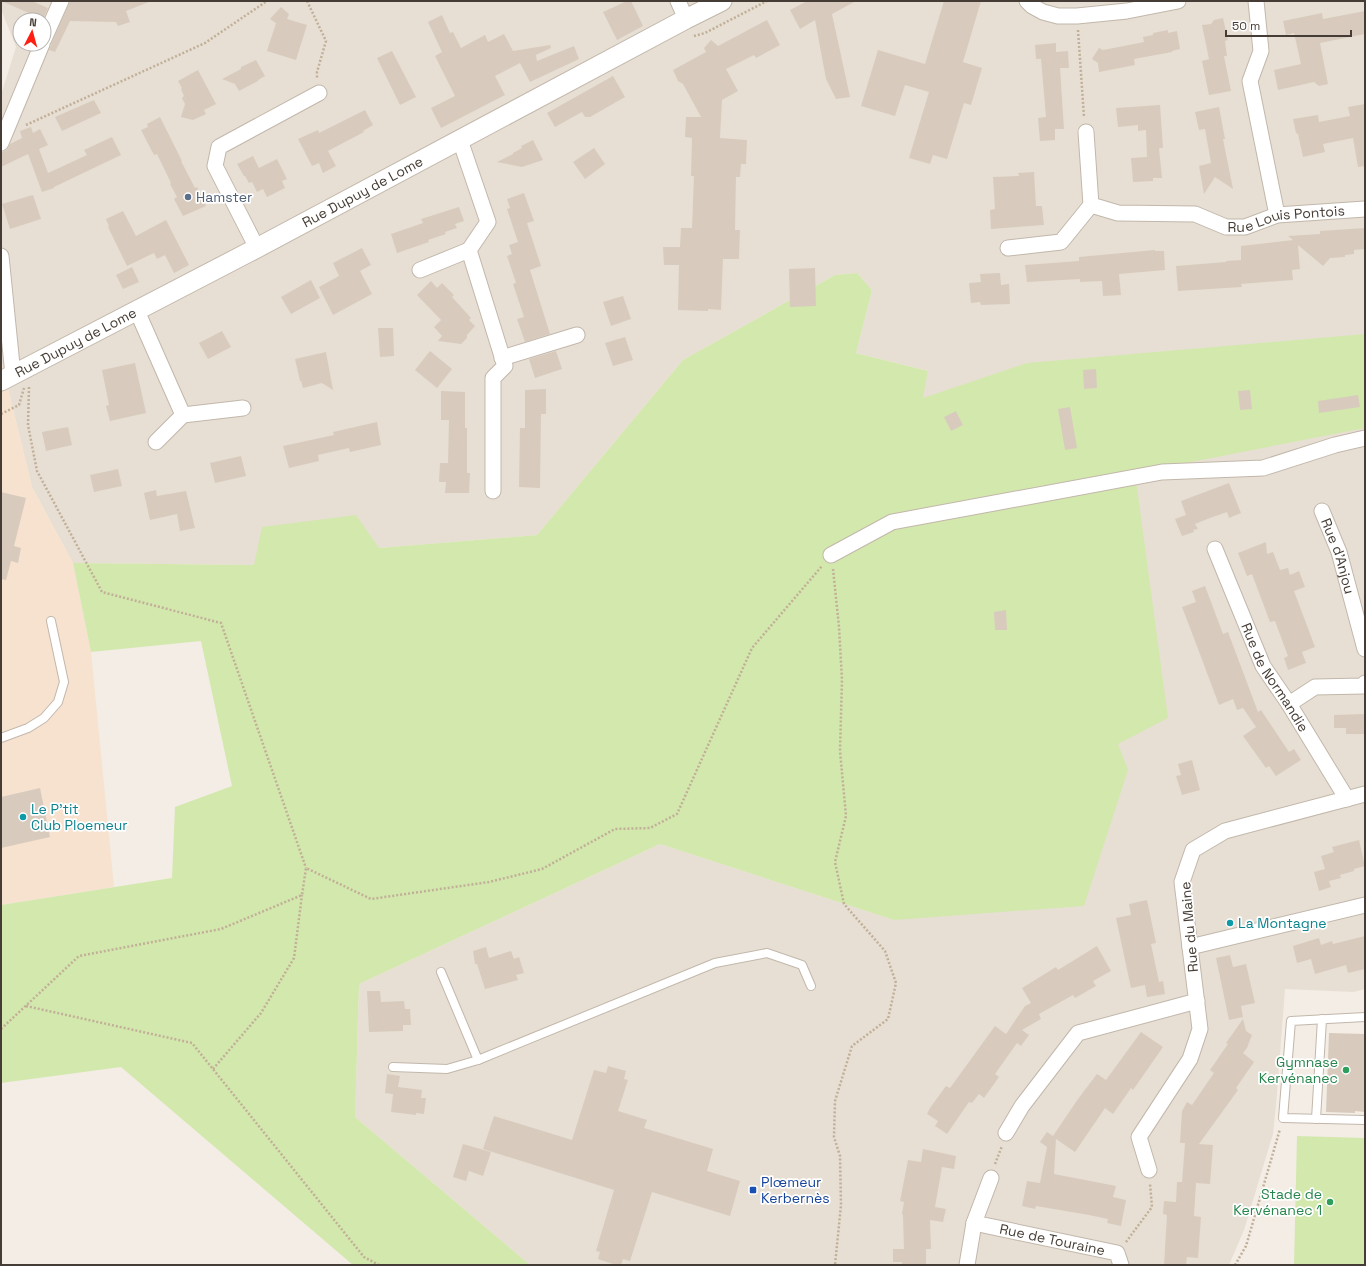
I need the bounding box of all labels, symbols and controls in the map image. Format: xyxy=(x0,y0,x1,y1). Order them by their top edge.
north arrow xyxy=(12,12,52,52)
scale bar xyxy=(1226,12,1351,38)
text: N xyxy=(29,15,37,29)
text: 50 m xyxy=(1232,18,1260,34)
street label: Rue Dupuy de Lome xyxy=(299,152,426,231)
place label: Hamster xyxy=(196,188,252,206)
marker: Hamster xyxy=(183,192,193,202)
street label: Rue Louis Pontois xyxy=(1227,201,1345,236)
street label: Rue Dupuy de Lome xyxy=(12,303,139,381)
street label: Rue d'Anjou xyxy=(1317,515,1359,596)
street label: Rue de Normandie xyxy=(1237,620,1313,735)
place label: Le P'tit Club Ploemeur xyxy=(31,800,128,834)
marker: Le P'tit Club Ploemeur xyxy=(18,812,28,822)
street label: Rue du Maine xyxy=(1176,881,1202,973)
place label: La Montagne xyxy=(1238,914,1327,932)
marker: La Montagne xyxy=(1225,918,1235,928)
place label: Gymnase Kervénanec xyxy=(1259,1053,1338,1087)
marker: Gymnase Kervénanec xyxy=(1341,1065,1351,1075)
place label: Plœmeur Kerbernès xyxy=(761,1173,830,1207)
marker: Plœmeur Kerbernès xyxy=(748,1185,758,1195)
place label: Stade de Kervénanec 1 xyxy=(1233,1185,1322,1219)
marker: Stade de Kervénanec 1 xyxy=(1325,1197,1335,1207)
street label: Rue de Touraine xyxy=(998,1220,1107,1259)

